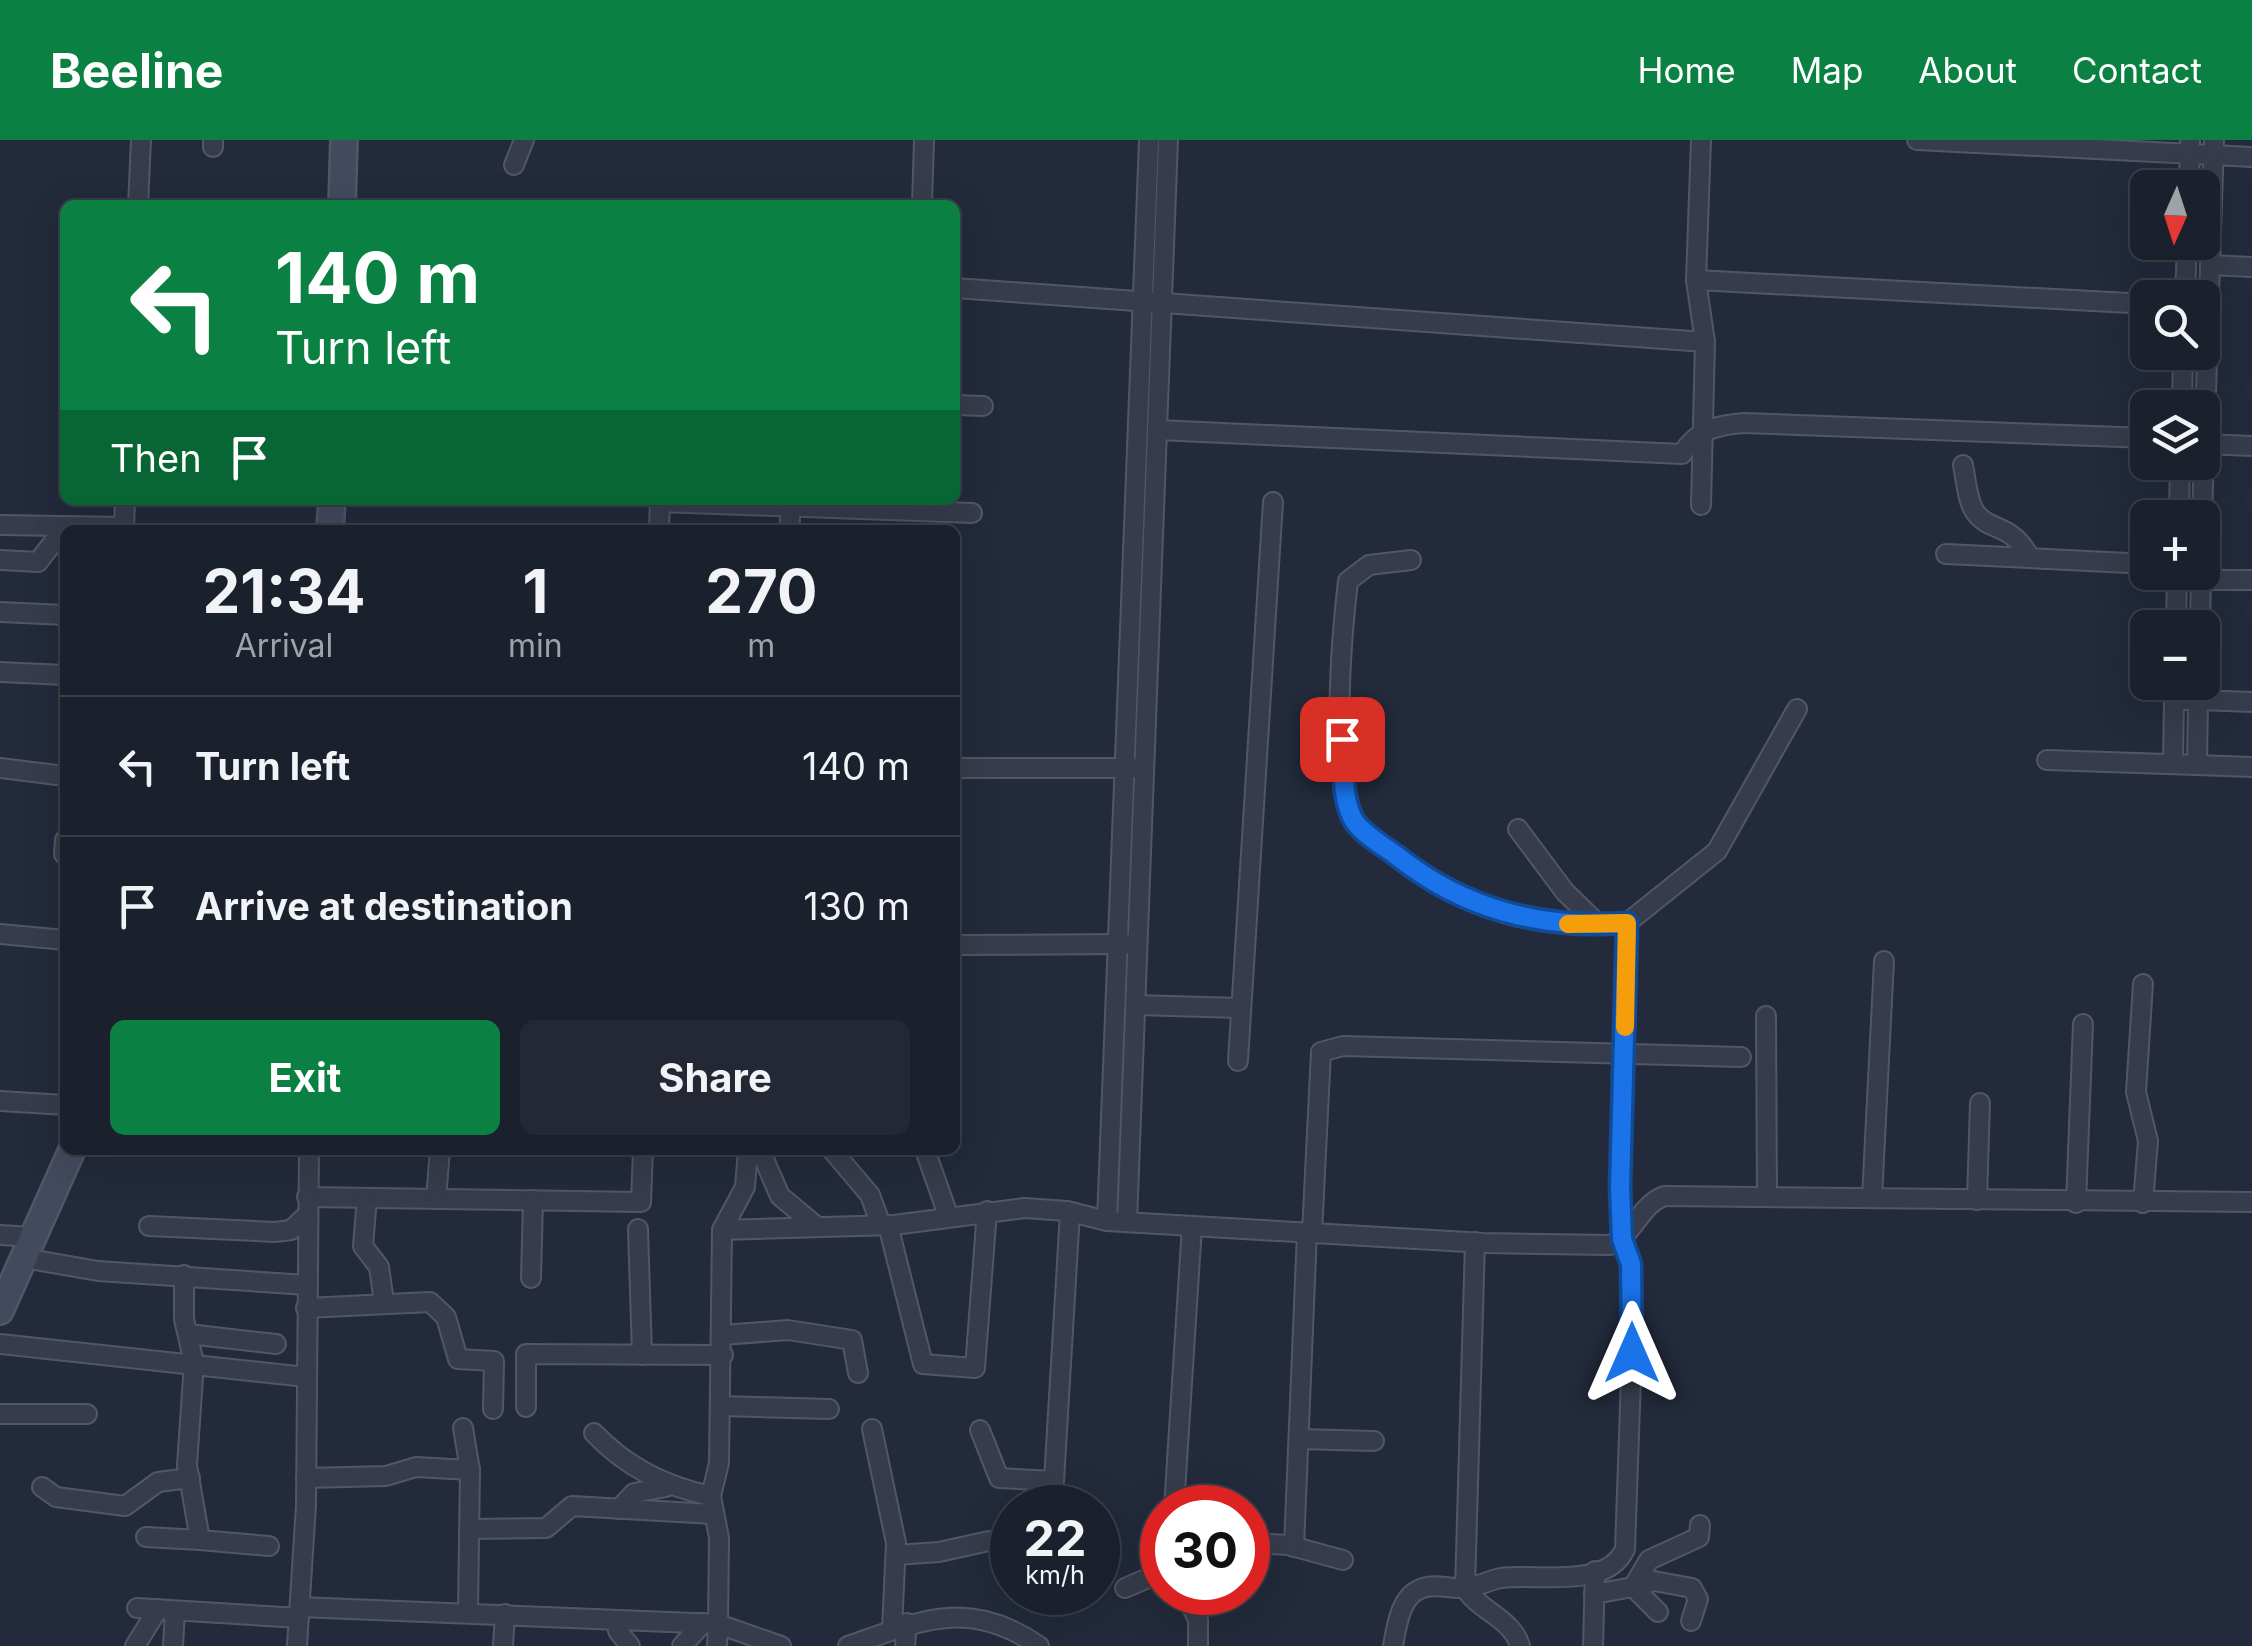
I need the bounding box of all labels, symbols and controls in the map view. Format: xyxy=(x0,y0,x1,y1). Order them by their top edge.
text: Beeline xyxy=(50,41,223,100)
text: Home xyxy=(1638,49,1736,91)
text: Map xyxy=(1791,49,1863,91)
text: About xyxy=(1918,49,2017,91)
text: Contact xyxy=(2072,49,2202,91)
north arrow xyxy=(2130,170,2220,260)
map controls xyxy=(2130,170,2220,700)
text: 140 m xyxy=(275,235,480,320)
icon: left xyxy=(110,240,240,370)
button: search xyxy=(2130,280,2220,370)
text: Turn left xyxy=(275,320,451,375)
button: layers xyxy=(2130,390,2220,480)
icon: arrive xyxy=(222,430,277,485)
text: Then xyxy=(110,435,202,481)
button: + xyxy=(2130,500,2220,590)
text: 21:34 xyxy=(203,555,366,627)
text: 1 xyxy=(522,555,548,627)
text: 270 xyxy=(705,555,817,627)
button: − xyxy=(2130,610,2220,700)
text: Arrival xyxy=(235,626,333,665)
text: min xyxy=(508,626,563,665)
text: m xyxy=(747,626,775,665)
pin xyxy=(1300,697,1385,782)
icon: arrive xyxy=(1315,712,1370,767)
icon: left xyxy=(110,739,165,794)
text: Turn left xyxy=(195,743,350,789)
text: 140 m xyxy=(802,743,910,789)
icon: arrive xyxy=(110,879,165,934)
text: Arrive at destination xyxy=(195,883,573,929)
text: 130 m xyxy=(803,883,910,929)
button: Exit xyxy=(110,1020,500,1135)
button: Share xyxy=(520,1020,910,1135)
position arrow xyxy=(1580,1301,1684,1405)
speed limit sign: 30 xyxy=(1140,1485,1270,1615)
text: 22 xyxy=(1024,1508,1087,1568)
text: km/h xyxy=(1025,1560,1085,1590)

